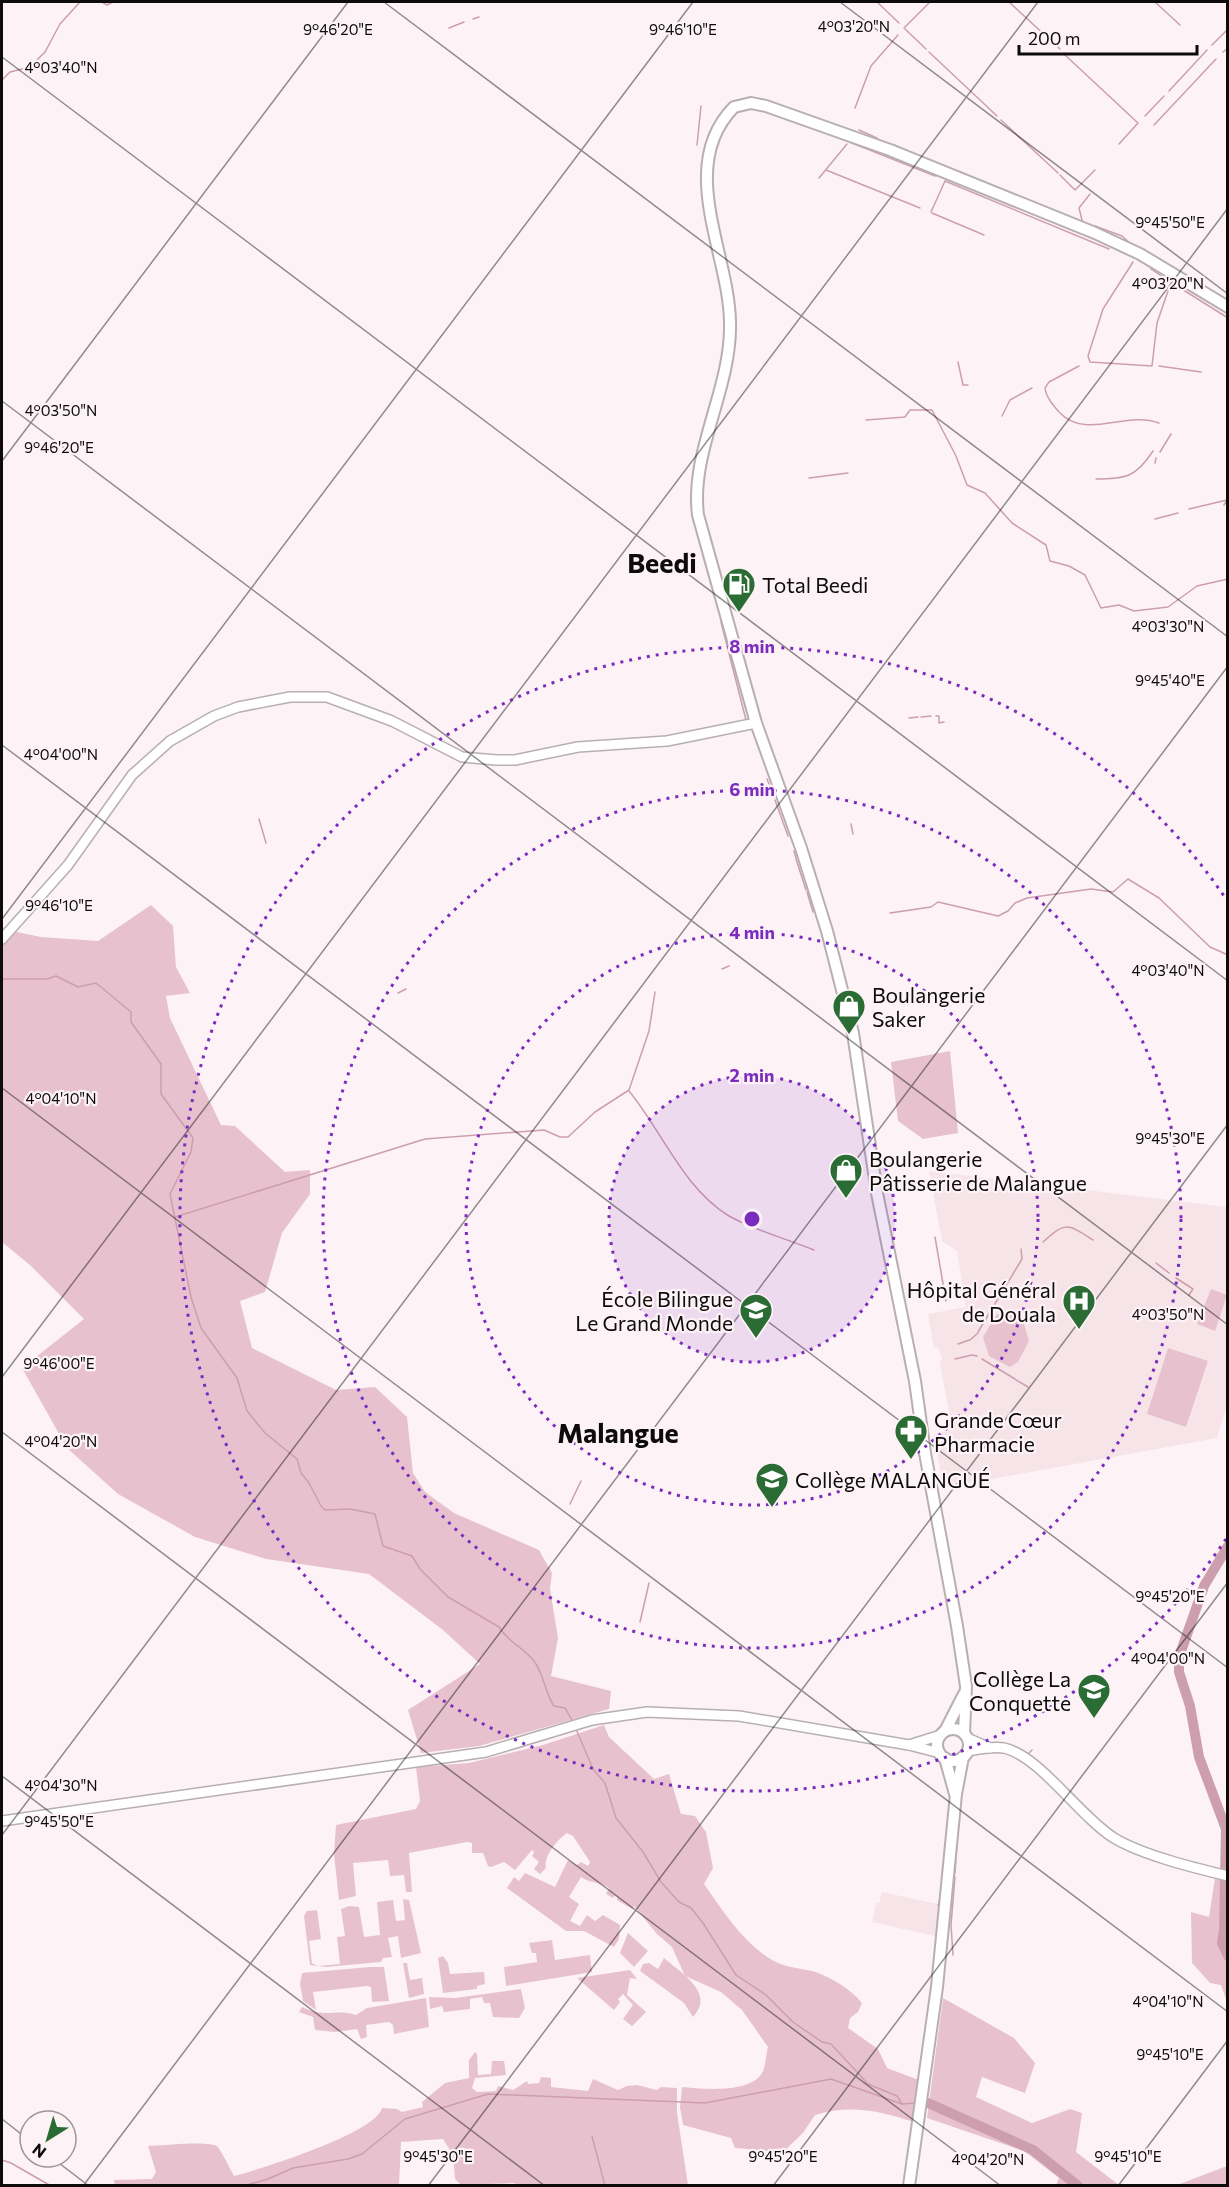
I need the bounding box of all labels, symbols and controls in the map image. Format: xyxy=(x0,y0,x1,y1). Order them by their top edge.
text: 4°03'20"N xyxy=(818,17,890,35)
scale bar xyxy=(1019,18,1198,56)
text: 9°46'20"E xyxy=(303,20,373,38)
text: 9°46'10"E xyxy=(649,20,717,38)
text: 200 m xyxy=(1028,27,1081,49)
text: 4°03'40"N xyxy=(24,58,98,76)
text: 9°45'50"E xyxy=(1135,213,1205,231)
text: 4°03'20"N xyxy=(1132,274,1204,292)
text: 4°03'50"N xyxy=(25,401,97,419)
text: 9°46'20"E xyxy=(24,438,94,456)
district label: Beedi xyxy=(627,546,697,579)
fuel station icon: Total Beedi xyxy=(721,566,757,613)
place label: Total Beedi xyxy=(762,572,868,597)
text: 4°03'30"N xyxy=(1132,617,1204,635)
text: 8 min xyxy=(729,635,775,657)
text: 9°45'40"E xyxy=(1135,671,1205,689)
text: 4°04'00"N xyxy=(24,745,98,763)
text: 6 min xyxy=(729,778,775,800)
text: 9°46'10"E xyxy=(25,896,93,914)
text: 4 min xyxy=(729,921,775,943)
text: 4°03'40"N xyxy=(1131,961,1205,979)
place label: Boulangerie Saker xyxy=(872,982,985,1031)
shop icon: Boulangerie Saker xyxy=(831,988,867,1035)
text: 2 min xyxy=(730,1064,774,1086)
text: 4°04'10"N xyxy=(26,1089,96,1107)
text: 9°45'30"E xyxy=(1135,1129,1205,1147)
place label: Boulangerie Pâtisserie de Malangue xyxy=(869,1146,1087,1195)
shop icon: Boulangerie Pâtisserie de Malangue xyxy=(828,1152,864,1199)
centre of rings xyxy=(742,1209,762,1229)
place label: Hôpital Général de Douala xyxy=(907,1277,1056,1326)
hospital icon: Hôpital Général de Douala xyxy=(1061,1283,1097,1330)
place label: École Bilingue Le Grand Monde xyxy=(575,1286,733,1335)
school or university icon: École Bilingue Le Grand Monde xyxy=(738,1292,774,1339)
text: 4°03'50"N xyxy=(1132,1305,1204,1323)
text: 9°46'00"E xyxy=(23,1354,95,1372)
place label: Grande Cœur Pharmacie xyxy=(934,1407,1062,1456)
pharmacy icon: Grande Cœur Pharmacie xyxy=(893,1413,929,1460)
district label: Malangue xyxy=(557,1416,679,1449)
text: 4°04'20"N xyxy=(25,1432,97,1450)
school or university icon: Collège MALANGUÉ xyxy=(754,1461,790,1508)
place label: Collège MALANGUÉ xyxy=(795,1467,990,1492)
text: 9°45'20"E xyxy=(1135,1587,1205,1605)
text: 4°04'00"N xyxy=(1131,1649,1205,1667)
place label: Collège La Conquette xyxy=(969,1666,1071,1715)
school or university icon: Collège La Conquette xyxy=(1076,1672,1112,1719)
text: 4°04'30"N xyxy=(24,1776,98,1794)
text: 9°45'50"E xyxy=(24,1812,94,1830)
text: 4°04'10"N xyxy=(1133,1992,1203,2010)
text: 9°45'10"E xyxy=(1136,2045,1204,2063)
north arrow xyxy=(18,2109,78,2169)
text: N xyxy=(28,2140,49,2163)
text: 9°45'30"E xyxy=(403,2147,473,2165)
text: 9°45'20"E xyxy=(748,2147,818,2165)
text: 9°45'10"E xyxy=(1094,2147,1162,2165)
text: 4°04'20"N xyxy=(952,2150,1024,2168)

